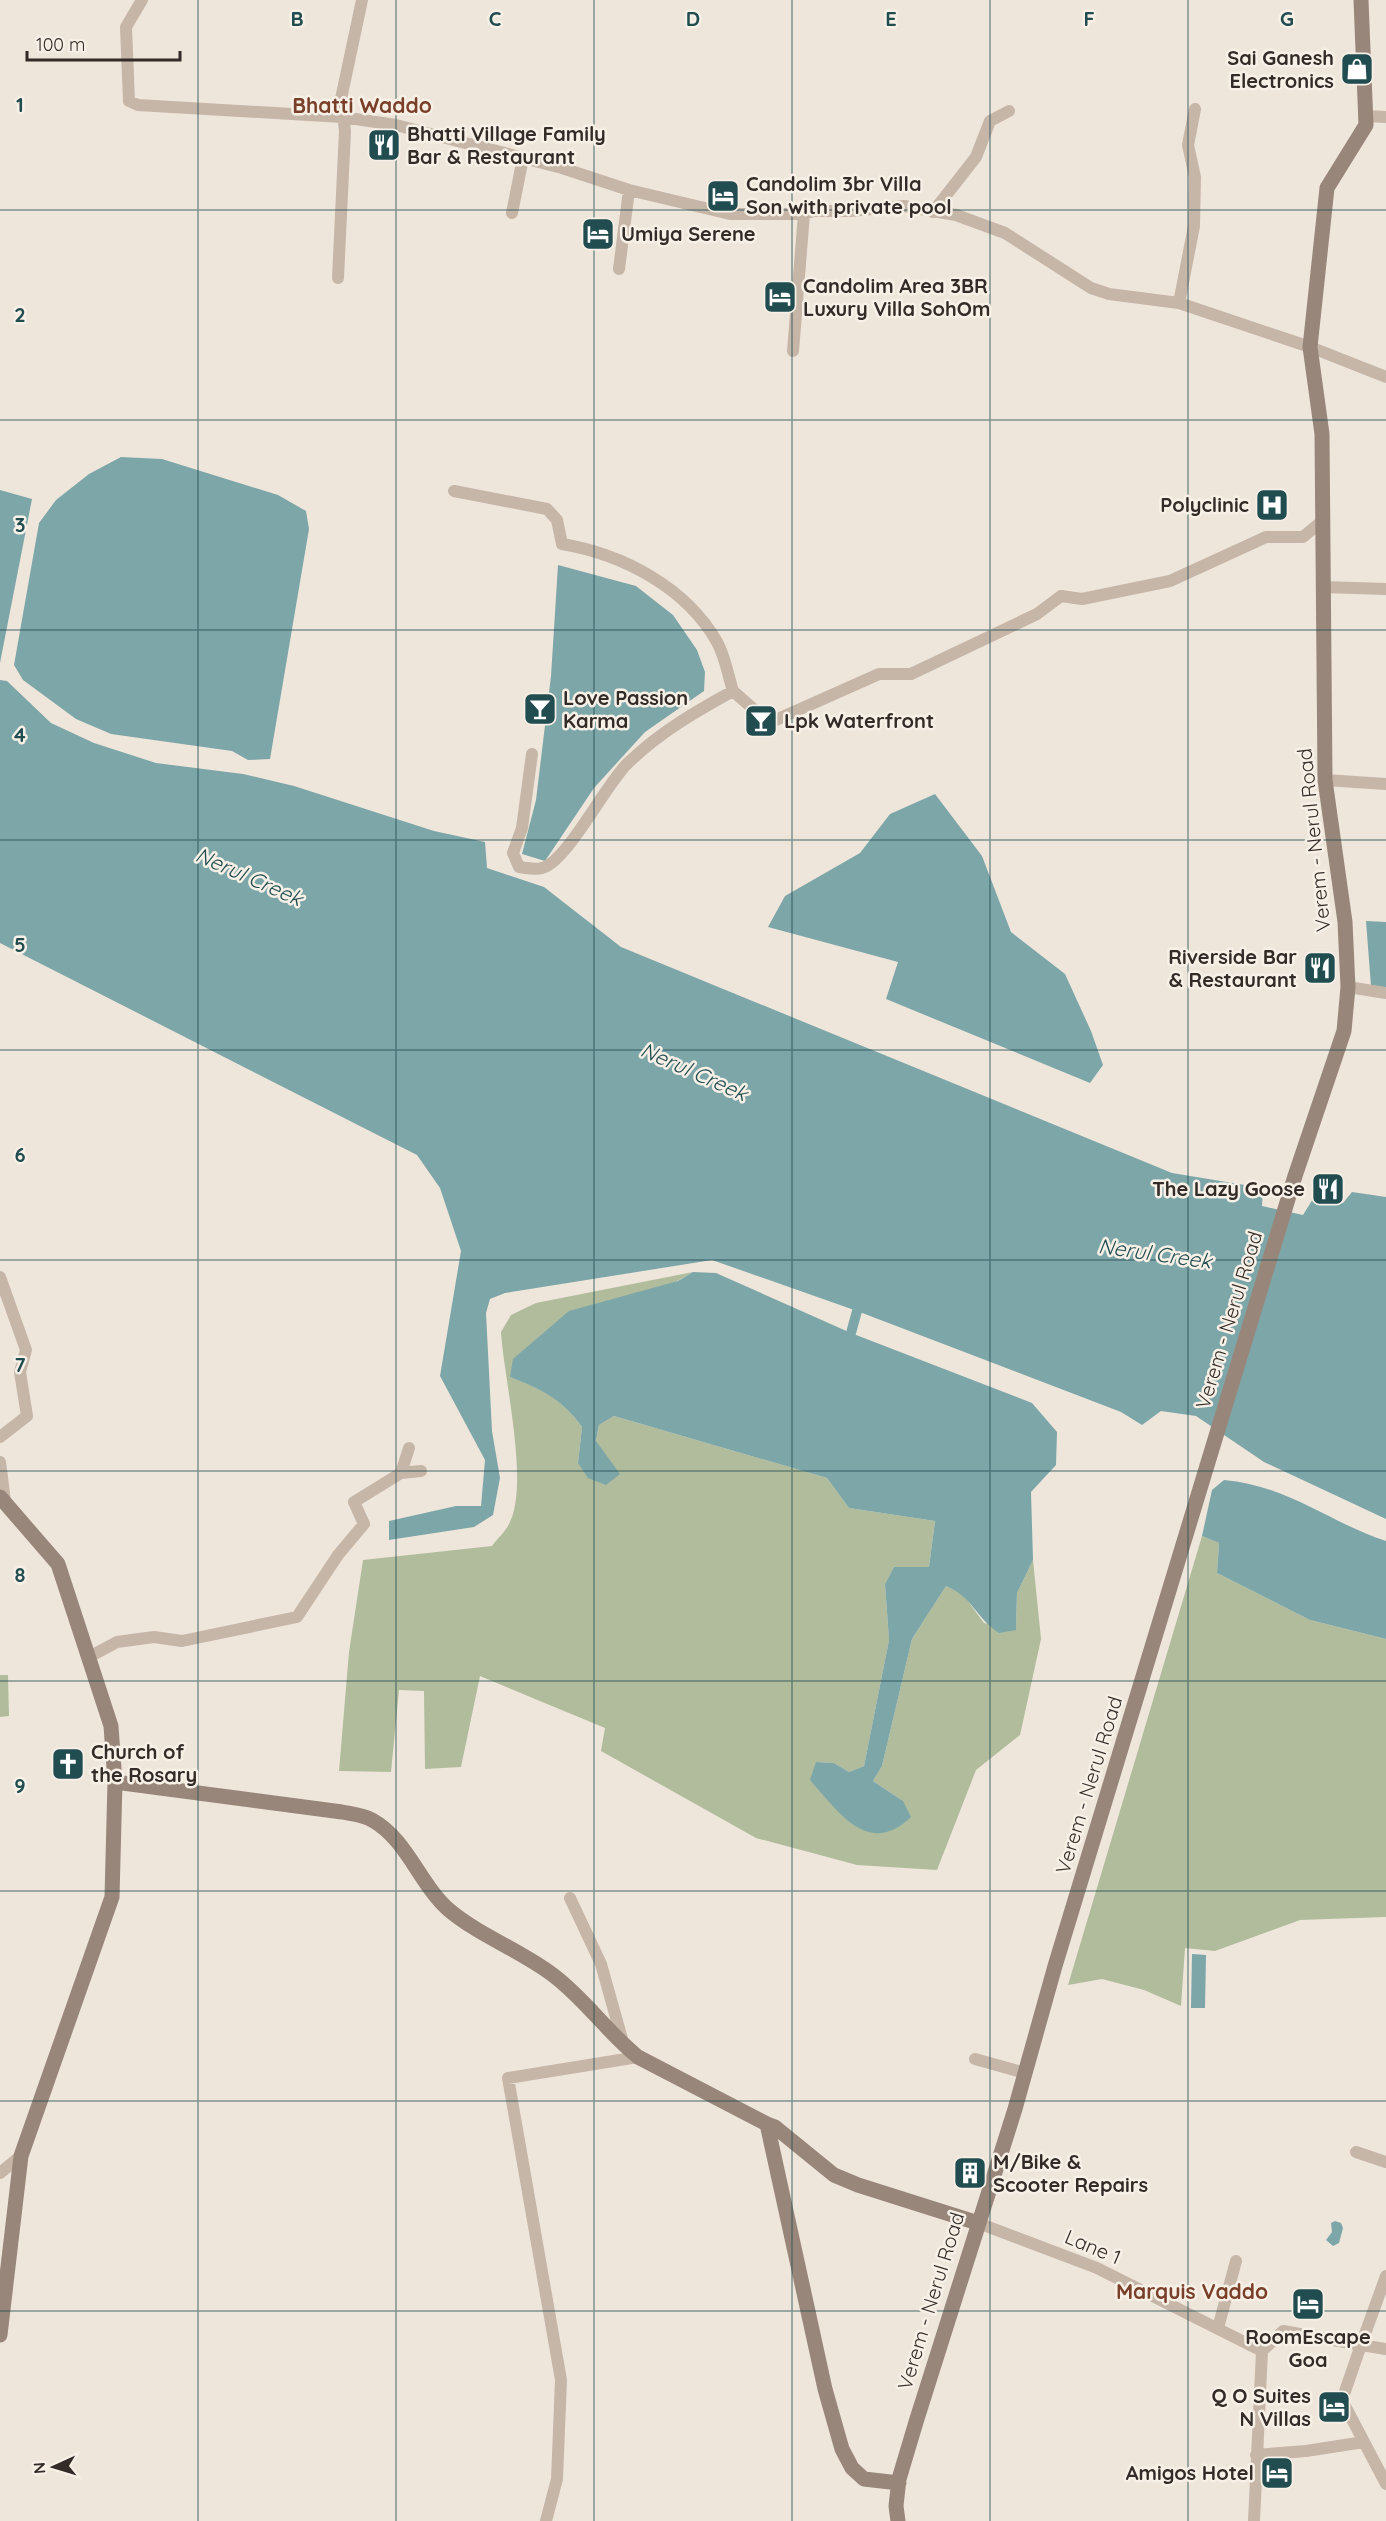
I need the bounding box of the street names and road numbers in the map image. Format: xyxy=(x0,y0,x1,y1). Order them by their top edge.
street label: Verem - Nerul Road xyxy=(1291,747,1336,933)
street label: Verem - Nerul Road xyxy=(1190,1228,1267,1412)
street label: Verem - Nerul Road xyxy=(1050,1693,1127,1877)
street label: Verem - Nerul Road xyxy=(892,2209,969,2393)
street label: Lane 1 xyxy=(1061,2224,1125,2269)

